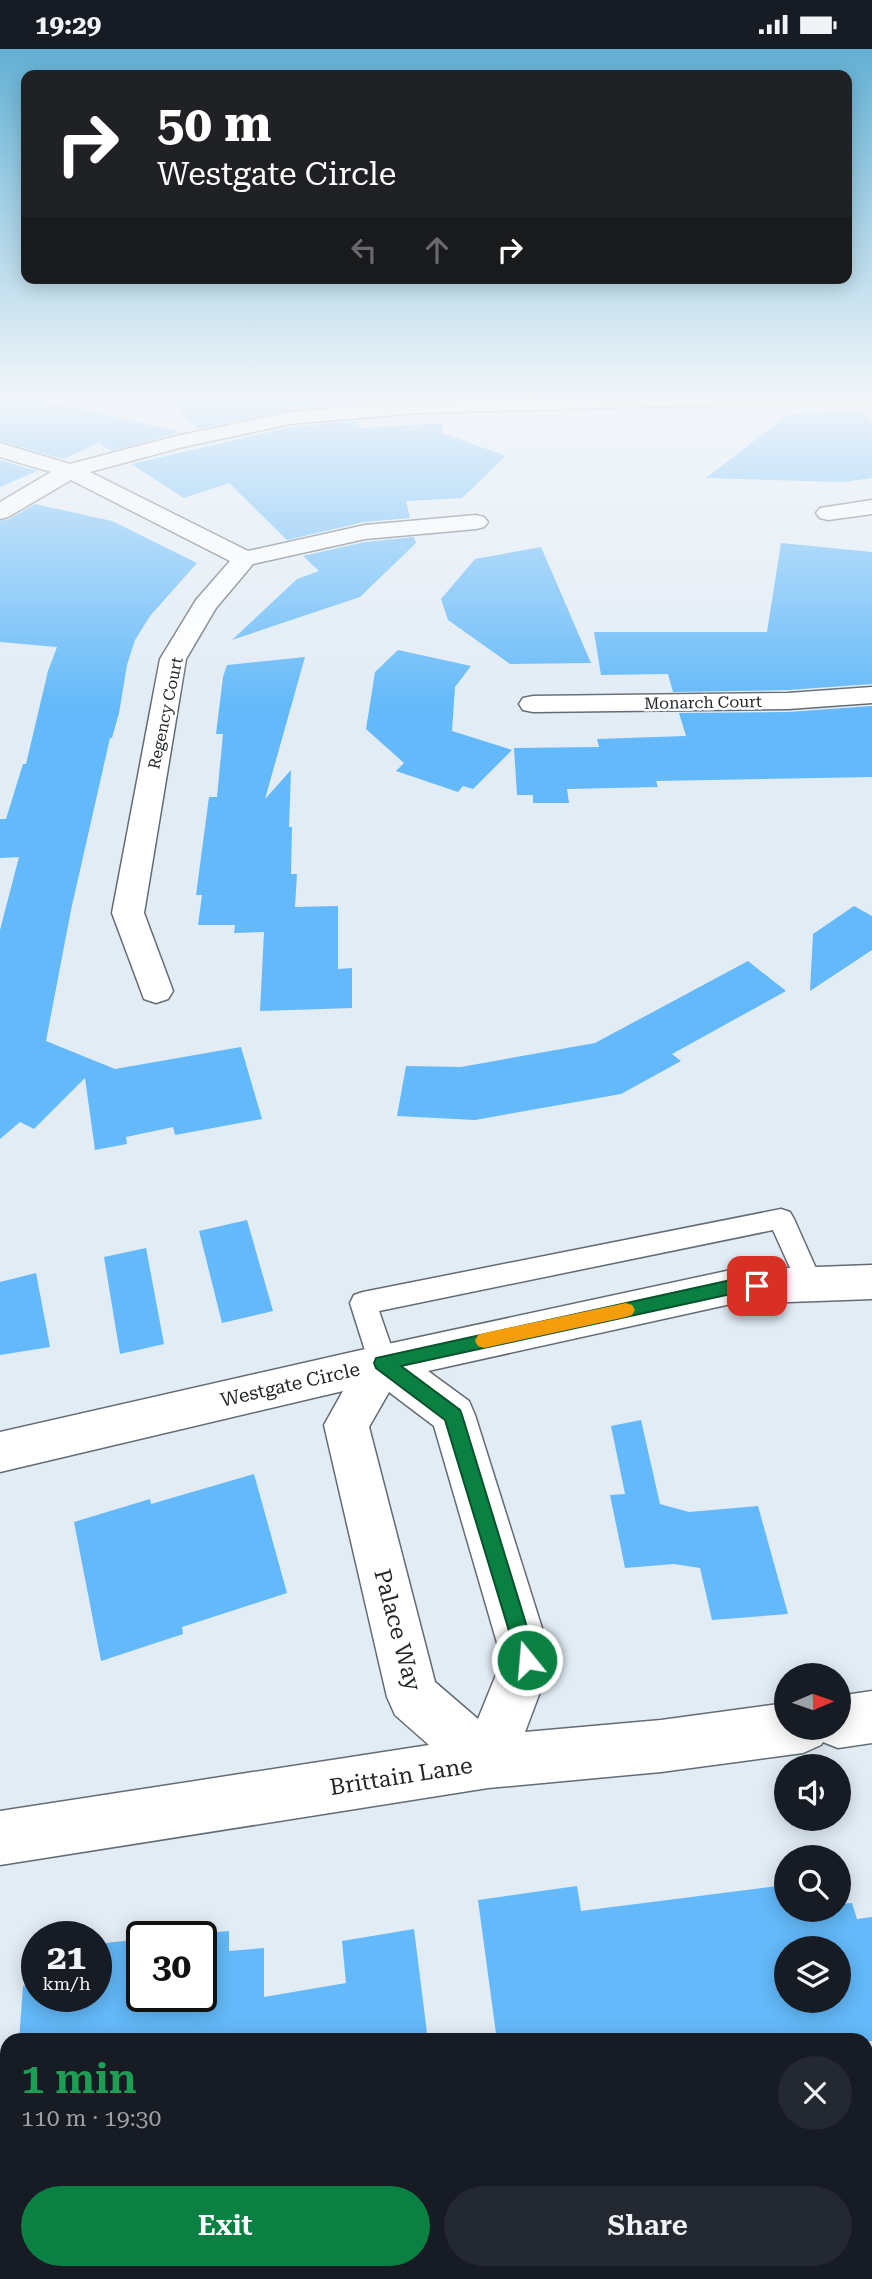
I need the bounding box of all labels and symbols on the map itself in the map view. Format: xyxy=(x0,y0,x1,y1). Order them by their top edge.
street label: Regency Court xyxy=(144,655,187,771)
street label: Monarch Court xyxy=(644,692,762,713)
pin xyxy=(727,1256,787,1316)
street label: Westgate Circle xyxy=(218,1357,362,1412)
street label: Palace Way xyxy=(368,1566,427,1694)
position arrow xyxy=(490,1623,564,1697)
north arrow xyxy=(774,1663,850,1739)
street label: Brittain Lane xyxy=(328,1752,474,1801)
speed limit sign: 30 xyxy=(126,1921,217,2012)

